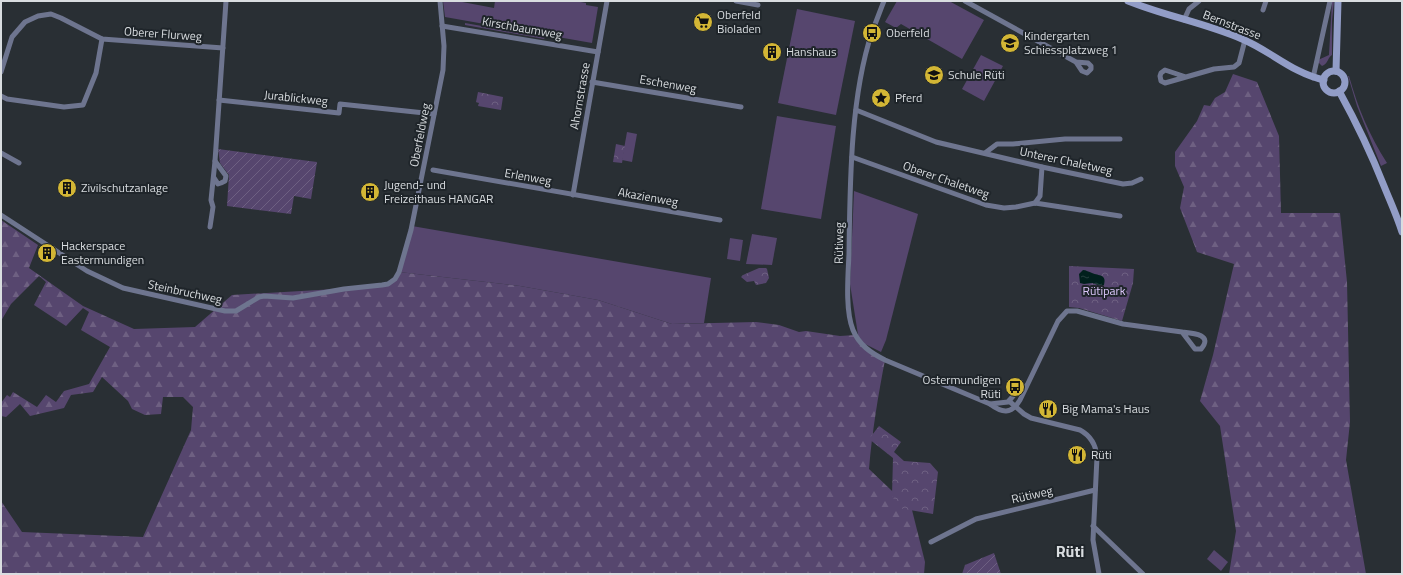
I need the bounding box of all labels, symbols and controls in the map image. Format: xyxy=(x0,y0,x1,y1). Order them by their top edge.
place label: Oberfeld Bioladen xyxy=(717,5,761,38)
street label: Bernstrasse xyxy=(1200,5,1264,44)
street label: Kirschbaumweg xyxy=(481,11,564,44)
supermarket icon: Oberfeld Bioladen xyxy=(692,11,714,33)
street label: Oberer Flurweg xyxy=(123,21,203,46)
bus stop icon: Oberfeld xyxy=(861,22,883,44)
place label: Oberfeld xyxy=(886,23,930,42)
place label: Kindergarten Schiessplatzweg 1 xyxy=(1024,26,1117,59)
school or university icon: Kindergarten Schiessplatzweg 1 xyxy=(999,32,1021,54)
building icon: Hanshaus xyxy=(761,41,783,63)
place label: Hanshaus xyxy=(786,42,837,61)
street label: Ahornstrasse xyxy=(564,61,595,131)
school or university icon: Schule Rüti xyxy=(923,64,945,86)
place label: Schule Rüti xyxy=(948,65,1005,84)
street label: Eschenweg xyxy=(638,69,698,98)
street label: Jurablickweg xyxy=(263,85,329,110)
place icon: Pferd xyxy=(870,87,892,109)
place label: Pferd xyxy=(895,88,922,107)
street label: Oberfeldweg xyxy=(404,101,435,169)
street label: Unterer Chaletweg xyxy=(1018,141,1114,180)
street label: Oberer Chaletweg xyxy=(900,156,992,203)
street label: Erlenweg xyxy=(503,163,553,190)
place label: Jugend- und Freizeithaus HANGAR xyxy=(384,175,493,208)
building icon: Zivilschutzanlage xyxy=(56,177,78,199)
place label: Zivilschutzanlage xyxy=(81,178,168,197)
building icon: Jugend- und Freizeithaus HANGAR xyxy=(359,181,381,203)
street label: Akazienweg xyxy=(617,182,680,211)
street label: Rütiweg xyxy=(829,222,848,264)
place label: Hackerspace Eastermundigen xyxy=(61,236,144,269)
building icon: Hackerspace Eastermundigen xyxy=(36,242,58,264)
street label: Steinbruchweg xyxy=(146,274,224,309)
park label: Rütipark xyxy=(1083,281,1126,300)
place label: Ostermundigen Rüti xyxy=(923,370,1001,403)
bus stop icon: Ostermundigen Rüti xyxy=(1004,376,1026,398)
restaurant icon: Big Mama's Haus xyxy=(1037,398,1059,420)
place label: Big Mama's Haus xyxy=(1062,399,1150,418)
restaurant icon: Rüti xyxy=(1066,444,1088,466)
place label: Rüti xyxy=(1091,445,1112,464)
street label: Rütiweg xyxy=(1009,481,1054,508)
district label: Rüti xyxy=(1056,539,1084,563)

